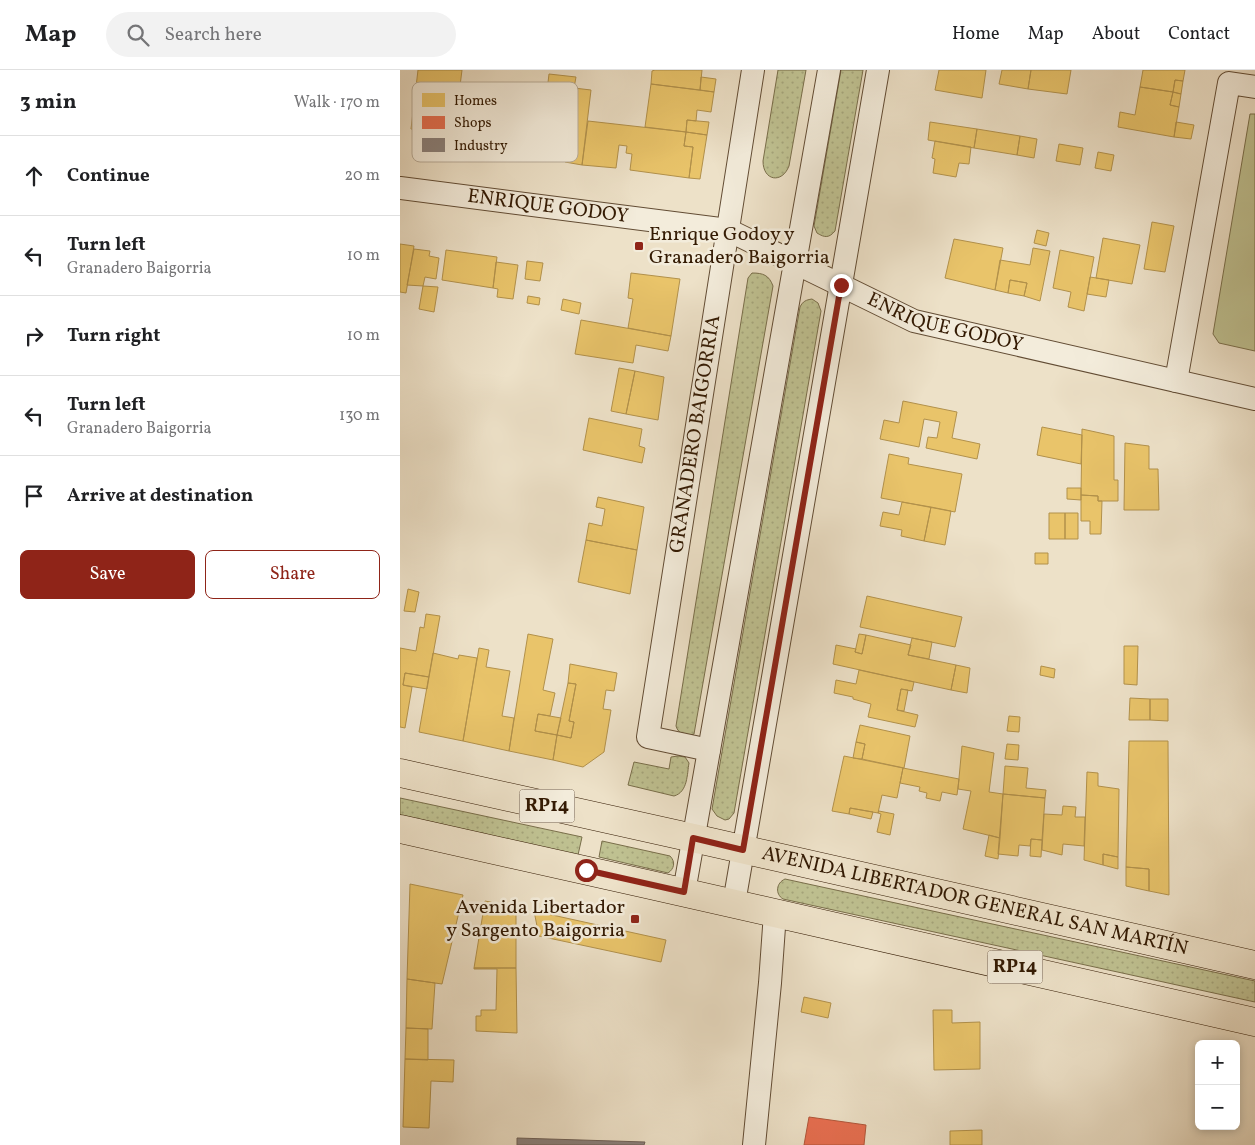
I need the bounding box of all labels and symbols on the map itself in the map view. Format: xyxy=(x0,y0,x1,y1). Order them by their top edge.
legend xyxy=(412,82,578,162)
text: Homes xyxy=(454,92,497,111)
text: Shops xyxy=(454,114,492,133)
text: Industry xyxy=(454,137,508,156)
street label: ENRIQUE GODOY xyxy=(466,183,630,231)
place label: Enrique Godoy y Granadero Baigorria xyxy=(649,221,830,272)
marker: Enrique Godoy y Granadero Baigorria xyxy=(633,240,645,252)
route end xyxy=(830,274,853,297)
street label: ENRIQUE GODOY xyxy=(862,286,1026,360)
street label: GRANADERO BAIGORRIA xyxy=(663,313,728,555)
road number: RP14 xyxy=(520,789,574,822)
street label: AVENIDA LIBERTADOR GENERAL SAN MARTÍN xyxy=(759,840,1191,963)
route start xyxy=(575,859,598,882)
place label: Avenida Libertador y Sargento Baigorria xyxy=(446,894,625,945)
marker: Avenida Libertador y Sargento Baigorria xyxy=(629,913,641,925)
road number: RP14 xyxy=(988,950,1042,984)

